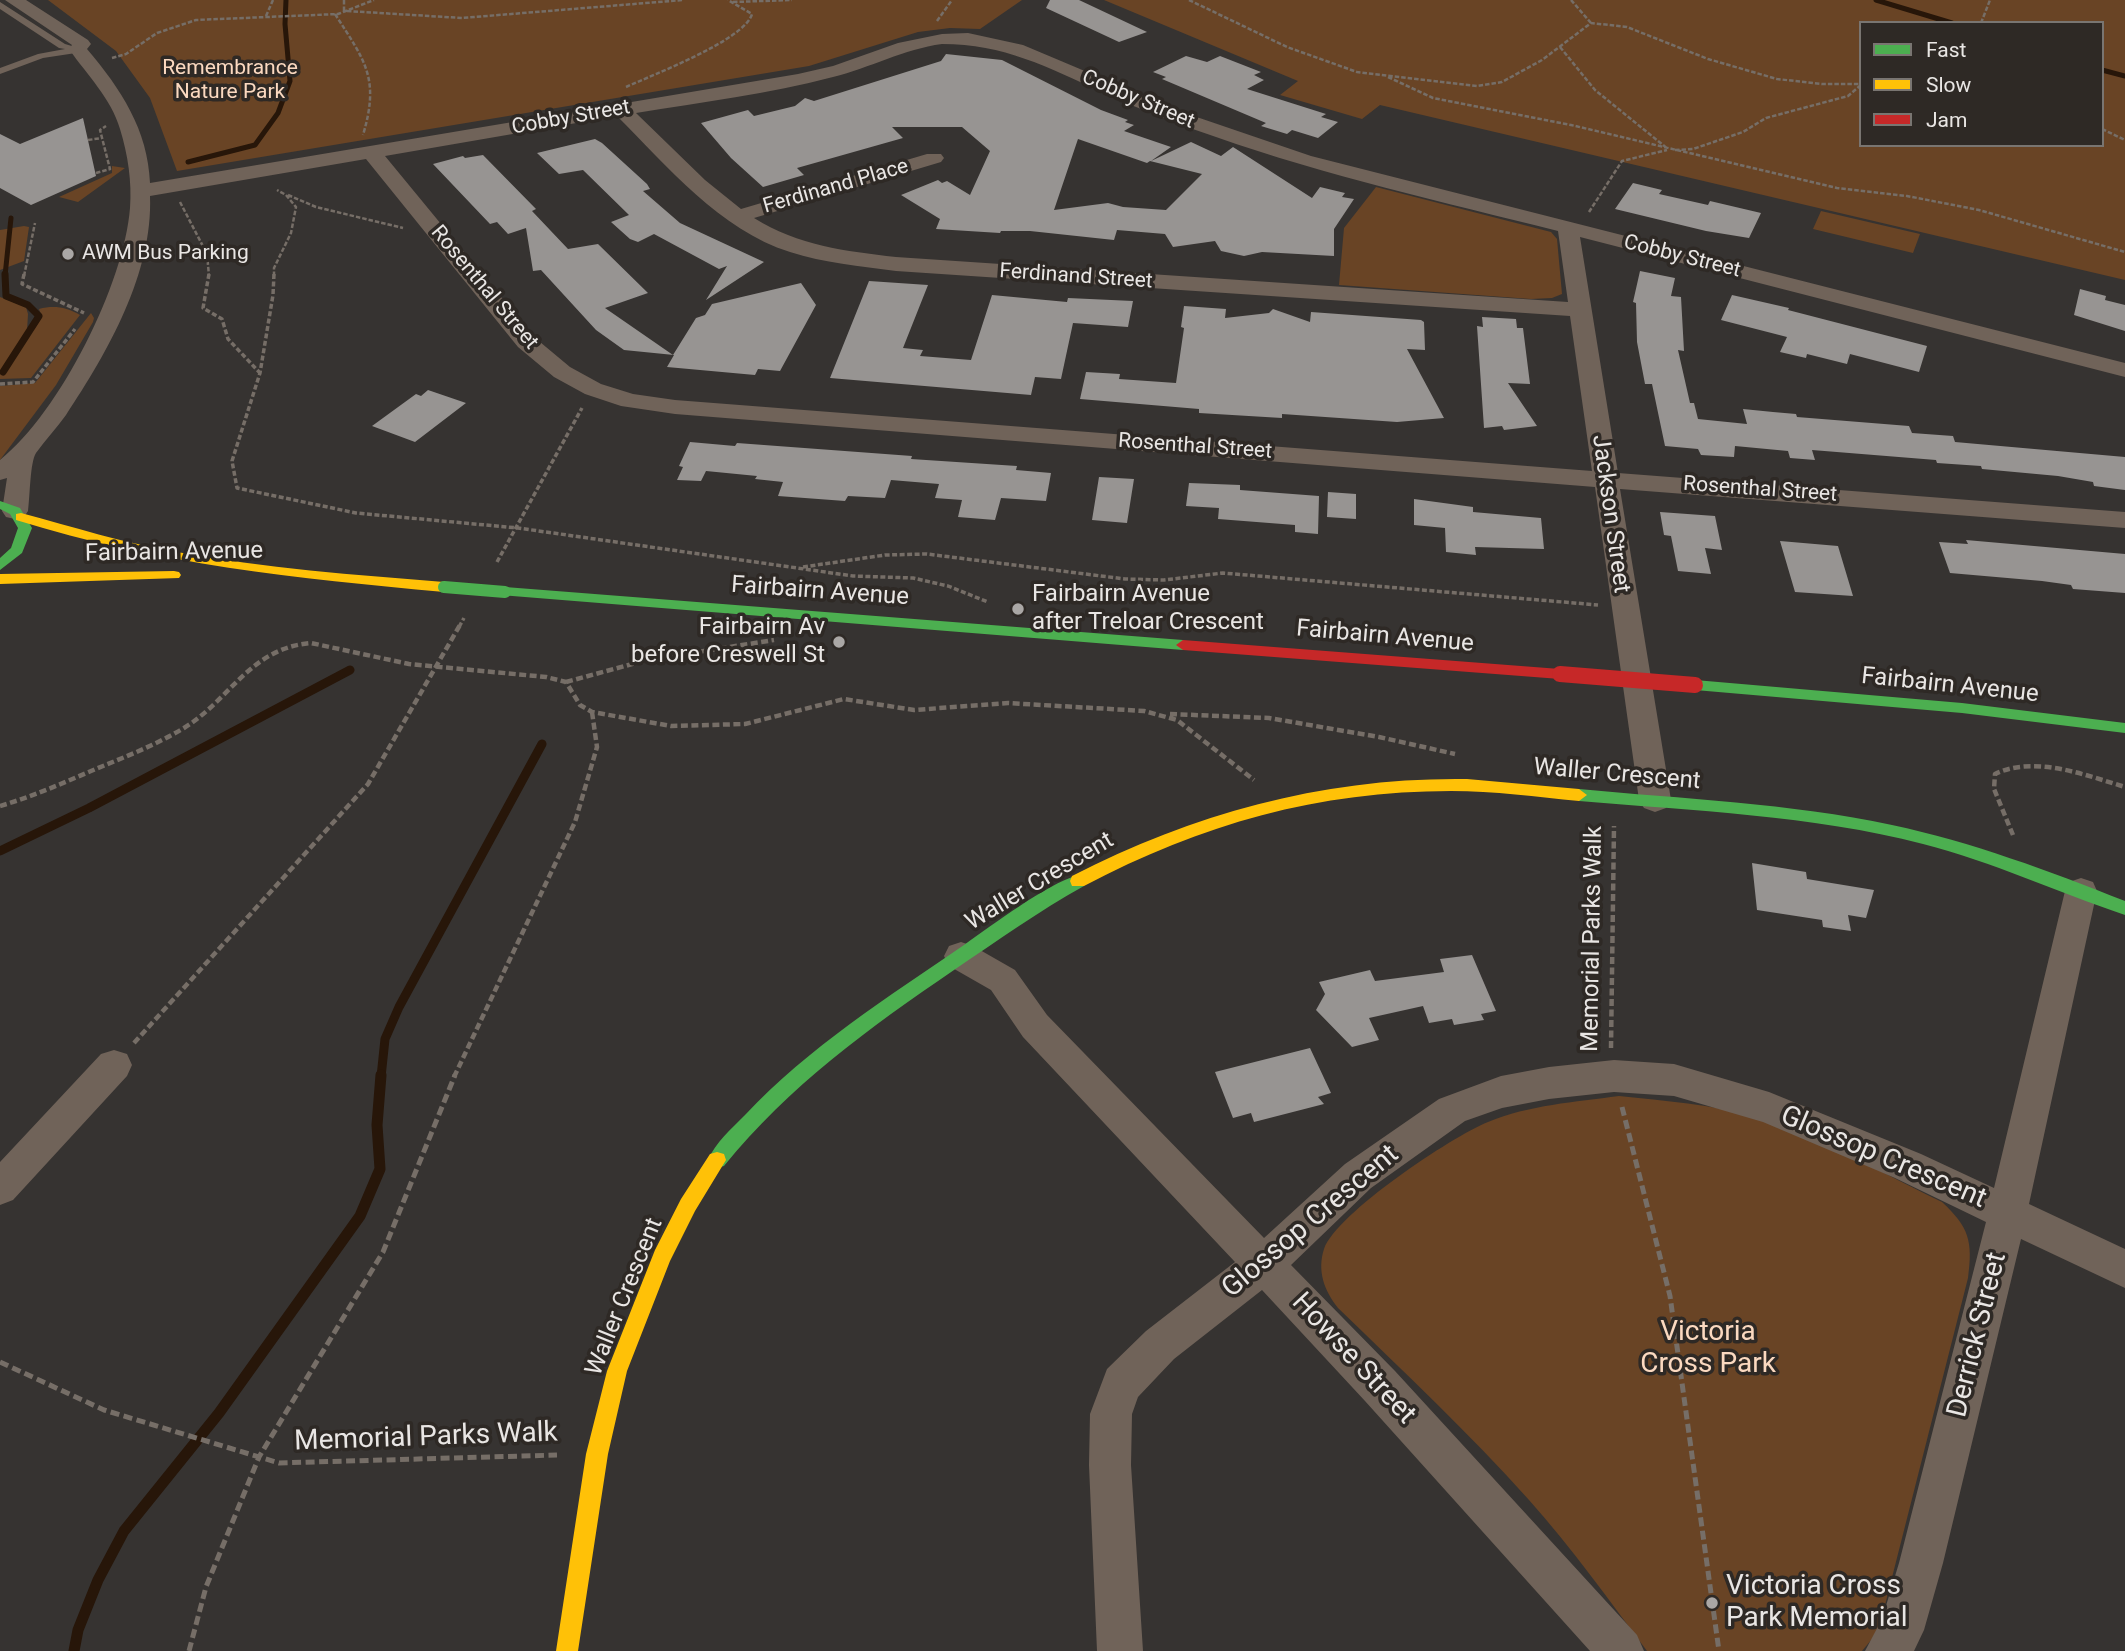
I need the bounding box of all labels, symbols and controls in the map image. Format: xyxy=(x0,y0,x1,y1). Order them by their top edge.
legend xyxy=(1859,21,2104,147)
text: Fast xyxy=(1926,38,1966,62)
park label: Remembrance Nature Park xyxy=(162,56,298,106)
street label: Cobby Street xyxy=(1078,65,1198,135)
text: Slow xyxy=(1926,73,1971,97)
street label: Cobby Street xyxy=(510,95,632,141)
text: Jam xyxy=(1926,108,1967,132)
street label: Ferdinand Place xyxy=(760,154,912,220)
street label: Rosenthal Street xyxy=(425,221,543,355)
street label: Cobby Street xyxy=(1621,230,1743,284)
place label: AWM Bus Parking xyxy=(82,241,249,267)
marker: AWM Bus Parking xyxy=(60,246,76,262)
street label: Ferdinand Street xyxy=(999,259,1153,295)
street label: Rosenthal Street xyxy=(1117,429,1273,465)
street label: Jackson Street xyxy=(1585,433,1635,595)
street label: Rosenthal Street xyxy=(1682,472,1838,508)
street label: Fairbairn Avenue xyxy=(85,537,263,569)
street label: Fairbairn Avenue xyxy=(730,571,910,613)
place label: Fairbairn Avenue after Treloar Crescent xyxy=(1032,581,1264,637)
marker: Fairbairn Avenue after Treloar Crescent xyxy=(1010,601,1026,617)
place label: Fairbairn Av before Creswell St xyxy=(631,614,825,670)
street label: Fairbairn Avenue xyxy=(1295,615,1475,659)
marker: Fairbairn Av before Creswell St xyxy=(831,634,847,650)
street label: Fairbairn Avenue xyxy=(1860,662,2040,710)
street label: Waller Crescent xyxy=(1532,753,1702,797)
street label: Memorial Parks Walk xyxy=(1577,826,1609,1052)
street label: Waller Crescent xyxy=(961,827,1119,937)
street label: Glossop Crescent xyxy=(1775,1100,1991,1216)
street label: Glossop Crescent xyxy=(1216,1138,1406,1306)
street label: Waller Crescent xyxy=(580,1214,670,1380)
street label: Derrick Street xyxy=(1941,1249,2015,1421)
street label: Howse Street xyxy=(1284,1286,1422,1432)
park label: Victoria Cross Park xyxy=(1640,1316,1776,1382)
street label: Memorial Parks Walk xyxy=(294,1417,558,1459)
place label: Victoria Cross Park Memorial xyxy=(1726,1570,1908,1636)
marker: Victoria Cross Park Memorial xyxy=(1704,1595,1720,1611)

